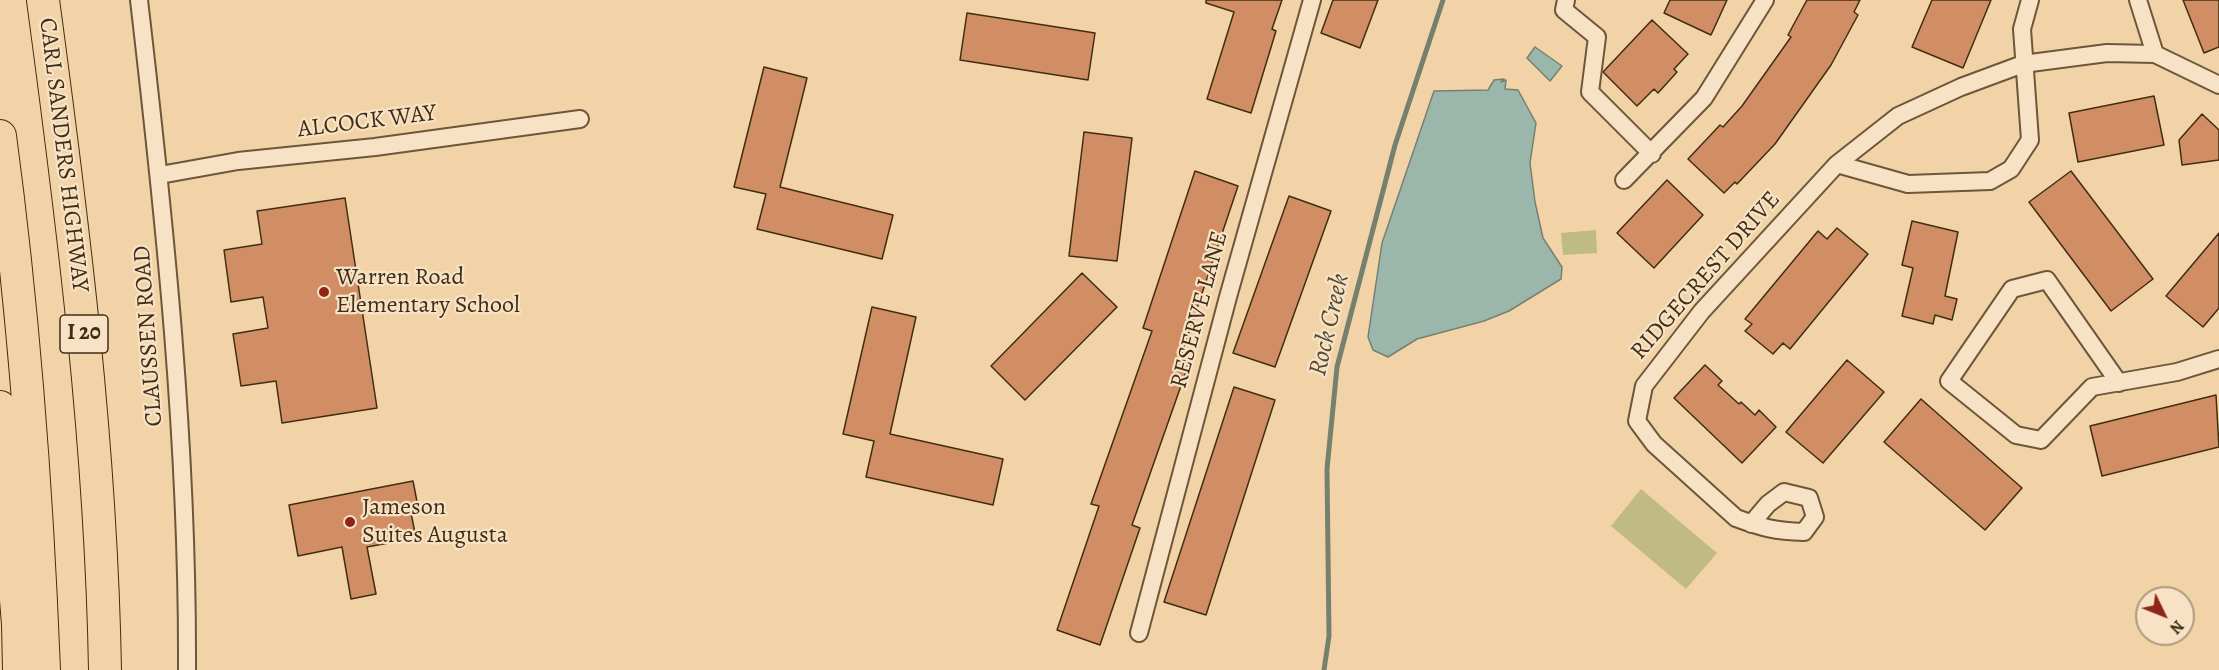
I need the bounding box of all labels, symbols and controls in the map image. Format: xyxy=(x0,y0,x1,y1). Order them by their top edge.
street label: CARL SANDERS HIGHWAY xyxy=(32,16,94,294)
street label: ALCOCK WAY xyxy=(296,99,438,145)
street label: RIDGECREST DRIVE xyxy=(1625,186,1787,366)
street label: RESERVE LANE xyxy=(1165,228,1235,392)
street label: CLAUSSEN ROAD xyxy=(128,245,170,427)
place label: Warren Road Elementary School xyxy=(336,264,520,320)
water label: Rock Creek xyxy=(1303,271,1357,379)
marker: Warren Road Elementary School xyxy=(317,285,331,299)
road number: I 20 xyxy=(60,315,108,353)
place label: Jameson Suites Augusta xyxy=(362,494,508,550)
marker: Jameson Suites Augusta xyxy=(343,515,357,529)
north arrow xyxy=(2135,586,2195,646)
text: N xyxy=(2165,615,2189,639)

